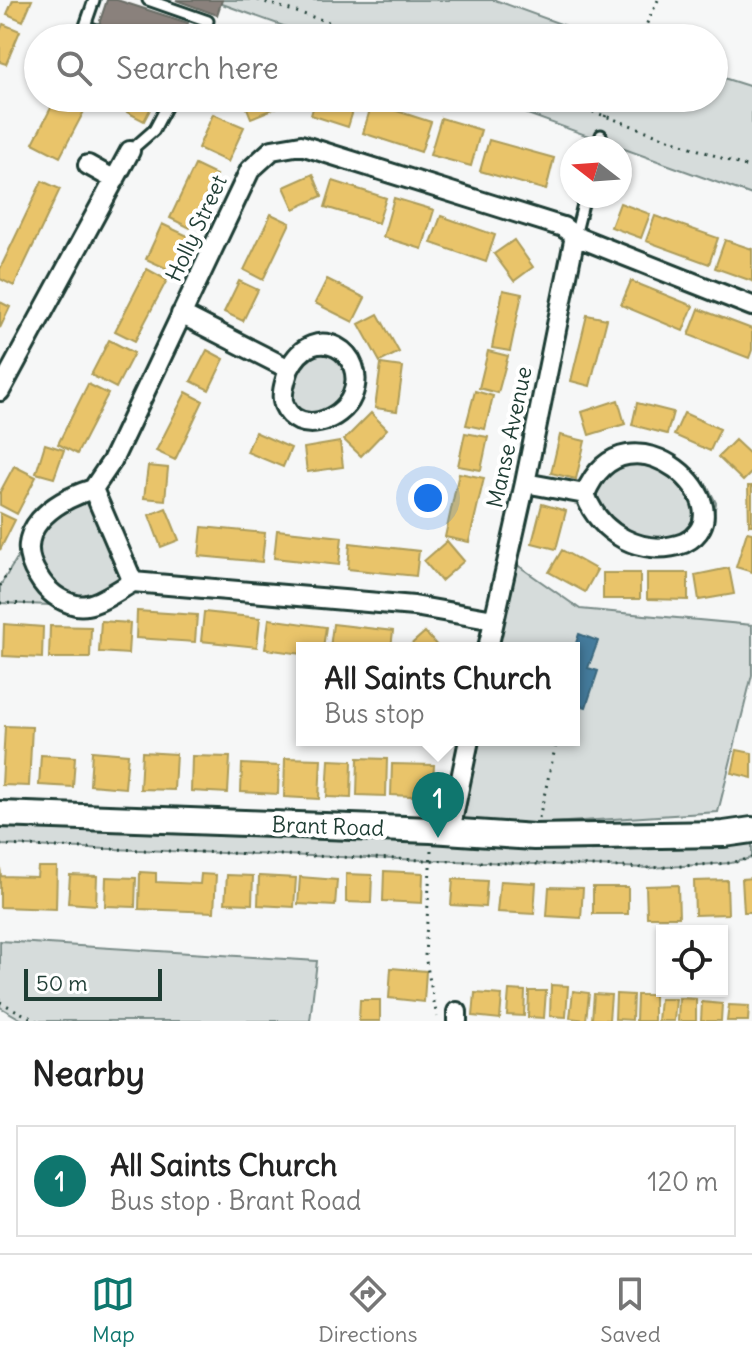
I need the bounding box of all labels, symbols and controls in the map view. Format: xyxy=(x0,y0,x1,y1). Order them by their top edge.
search box xyxy=(24,24,728,112)
icon: search xyxy=(52,46,96,90)
text: Search here xyxy=(116,49,279,87)
north arrow xyxy=(560,136,632,208)
street label: Holly Street xyxy=(159,170,233,286)
street label: Manse Avenue xyxy=(480,364,538,510)
your location xyxy=(408,478,448,518)
popup xyxy=(296,642,580,746)
text: All Saints Church xyxy=(324,659,552,697)
text: Bus stop xyxy=(324,697,425,730)
pin: 1 xyxy=(412,772,464,838)
street label: Brant Road xyxy=(271,810,385,842)
map controls xyxy=(656,925,728,997)
button: locate xyxy=(656,925,728,997)
scale bar xyxy=(24,965,162,1001)
text: 50 m xyxy=(36,969,88,997)
text: Nearby xyxy=(32,1052,145,1095)
text: All Saints Church xyxy=(110,1146,337,1184)
text: 1 xyxy=(55,1165,65,1198)
text: 120 m xyxy=(647,1165,718,1198)
text: Bus stop · Brant Road xyxy=(110,1184,361,1217)
tab: Map xyxy=(91,1272,135,1348)
tab: Directions xyxy=(318,1272,418,1348)
tab: Saved xyxy=(600,1272,661,1348)

